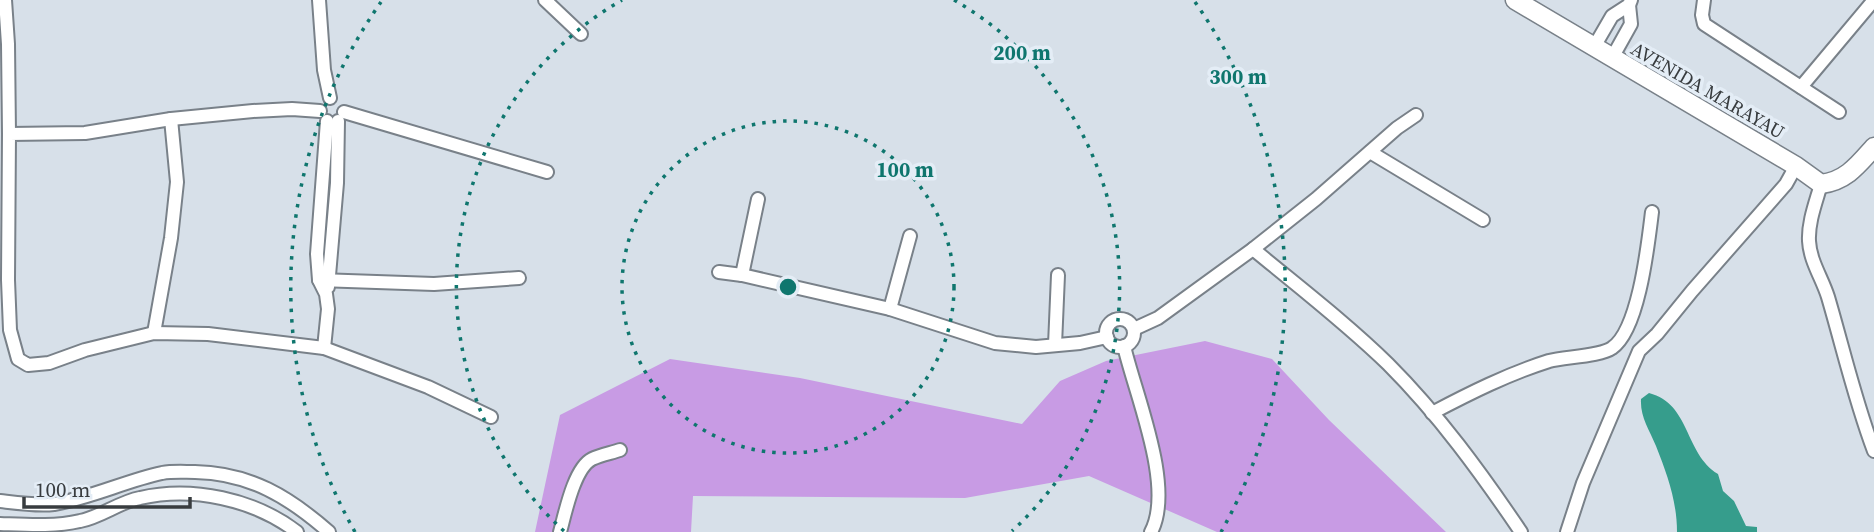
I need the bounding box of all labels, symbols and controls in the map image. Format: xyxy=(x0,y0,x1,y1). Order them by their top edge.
street label: AVENIDA MARAYAU xyxy=(1626,35,1790,145)
text: 200 m xyxy=(993,38,1051,67)
text: 300 m xyxy=(1209,62,1267,91)
text: 100 m xyxy=(876,155,934,184)
centre of rings xyxy=(776,275,800,299)
scale bar xyxy=(24,466,191,510)
text: 100 m xyxy=(35,475,90,504)

